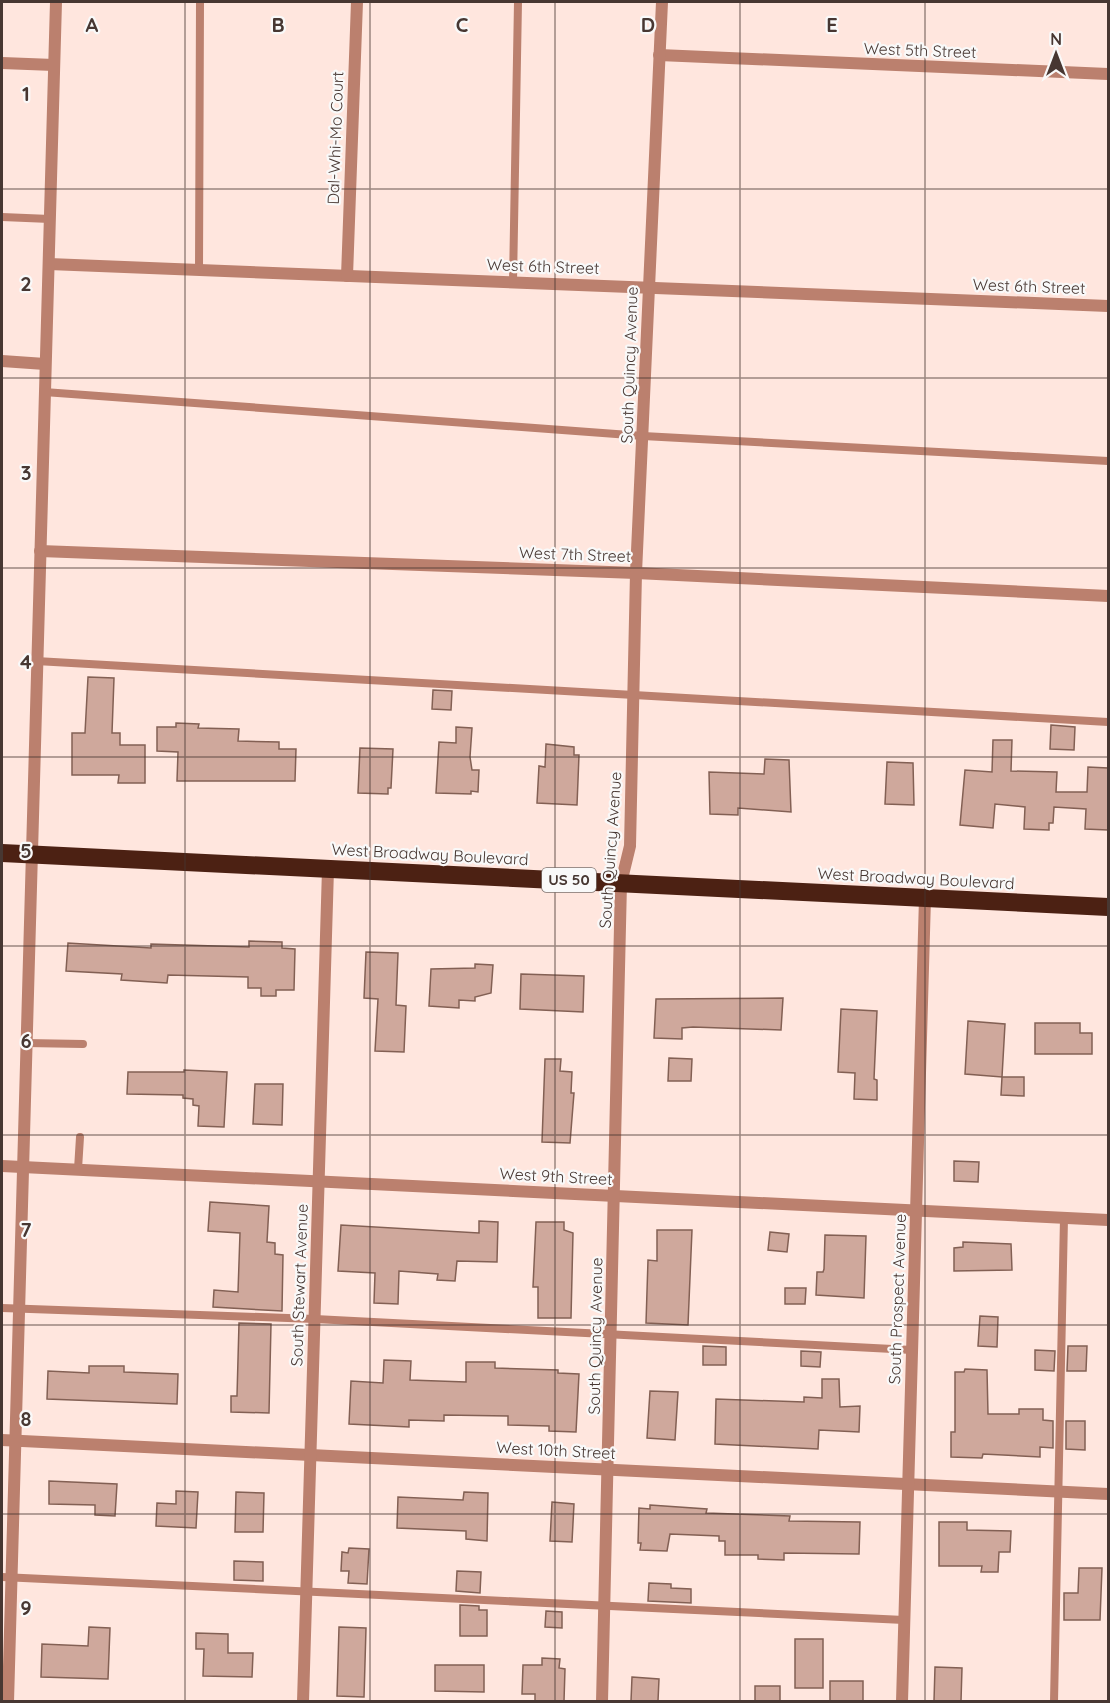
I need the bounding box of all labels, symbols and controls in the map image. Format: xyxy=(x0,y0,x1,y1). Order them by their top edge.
text: A xyxy=(86,12,99,37)
text: B xyxy=(271,12,285,37)
text: C xyxy=(456,12,469,37)
text: D xyxy=(641,12,655,37)
text: E xyxy=(826,12,838,37)
north arrow xyxy=(1026,24,1086,84)
text: N xyxy=(1050,29,1062,49)
street label: West 5th Street xyxy=(863,38,977,62)
street label: Dal-Whi-Mo Court xyxy=(323,71,347,205)
text: 1 xyxy=(22,81,30,106)
street label: West 6th Street xyxy=(486,254,600,278)
text: 2 xyxy=(20,271,32,296)
street label: West 6th Street xyxy=(972,274,1086,298)
street label: South Quincy Avenue xyxy=(616,286,642,444)
text: 3 xyxy=(21,460,31,485)
street label: West 7th Street xyxy=(518,542,632,566)
text: 4 xyxy=(20,649,32,674)
street label: South Quincy Avenue xyxy=(595,771,625,929)
text: 5 xyxy=(20,838,32,863)
street label: West Broadway Boulevard xyxy=(331,839,529,869)
street label: West Broadway Boulevard xyxy=(817,863,1015,893)
road number: US 50 xyxy=(542,868,596,892)
text: 6 xyxy=(20,1028,32,1053)
street label: West 9th Street xyxy=(499,1163,613,1189)
street label: South Stewart Avenue xyxy=(286,1203,312,1367)
street label: South Prospect Avenue xyxy=(884,1213,910,1385)
text: 7 xyxy=(21,1217,32,1242)
street label: South Quincy Avenue xyxy=(584,1257,606,1415)
text: 8 xyxy=(21,1406,32,1431)
street label: West 10th Street xyxy=(496,1437,616,1463)
text: 9 xyxy=(20,1595,32,1620)

